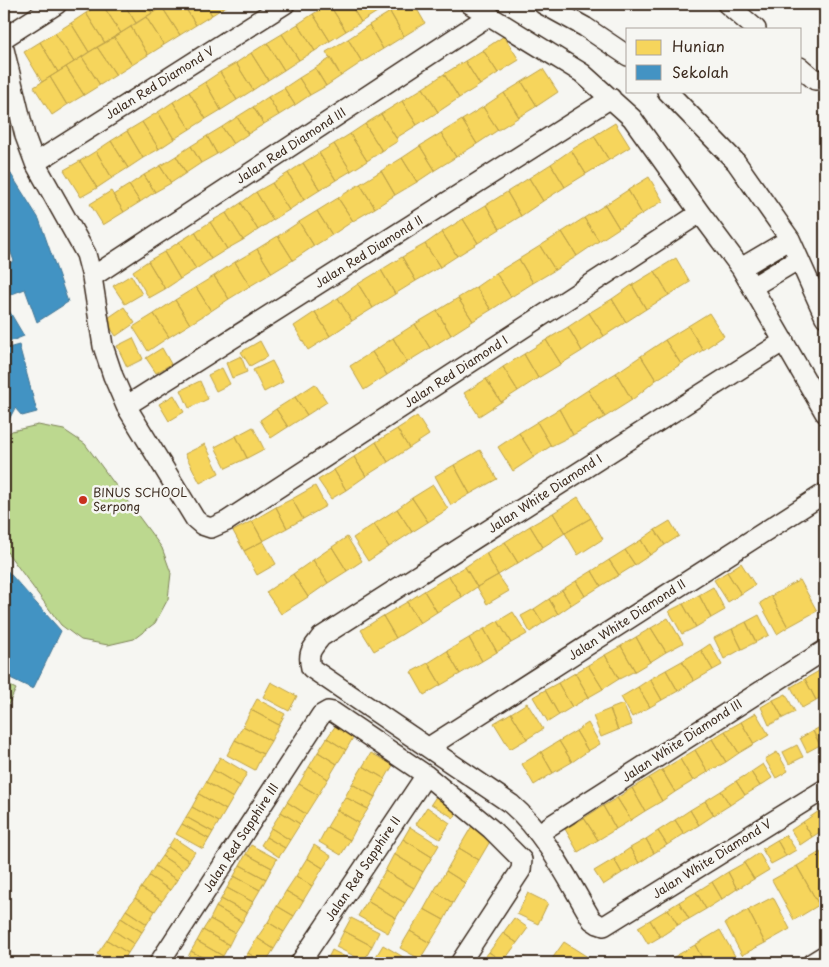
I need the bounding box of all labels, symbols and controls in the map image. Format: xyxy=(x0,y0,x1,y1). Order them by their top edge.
legend xyxy=(626,28,802,92)
text: Hunian xyxy=(672,34,725,57)
street label: Jalan Red Diamond V xyxy=(101,41,217,123)
text: Sekolah xyxy=(672,60,729,83)
street label: Jalan Red Diamond III xyxy=(232,103,349,188)
street label: Jalan Red Diamond II xyxy=(311,211,426,292)
street label: Jalan Red Diamond I xyxy=(400,331,511,412)
street label: Jalan White Diamond I xyxy=(484,449,605,537)
place label: BINUS SCHOOL Serpong xyxy=(93,483,187,515)
marker: BINUS SCHOOL Serpong xyxy=(77,494,89,506)
street label: Jalan White Diamond II xyxy=(564,574,689,664)
street label: Jalan White Diamond III xyxy=(618,694,745,786)
street label: Jalan Red Sapphire III xyxy=(198,779,282,896)
street label: Jalan Red Sapphire II xyxy=(320,812,404,925)
street label: Jalan White Diamond V xyxy=(648,814,775,902)

